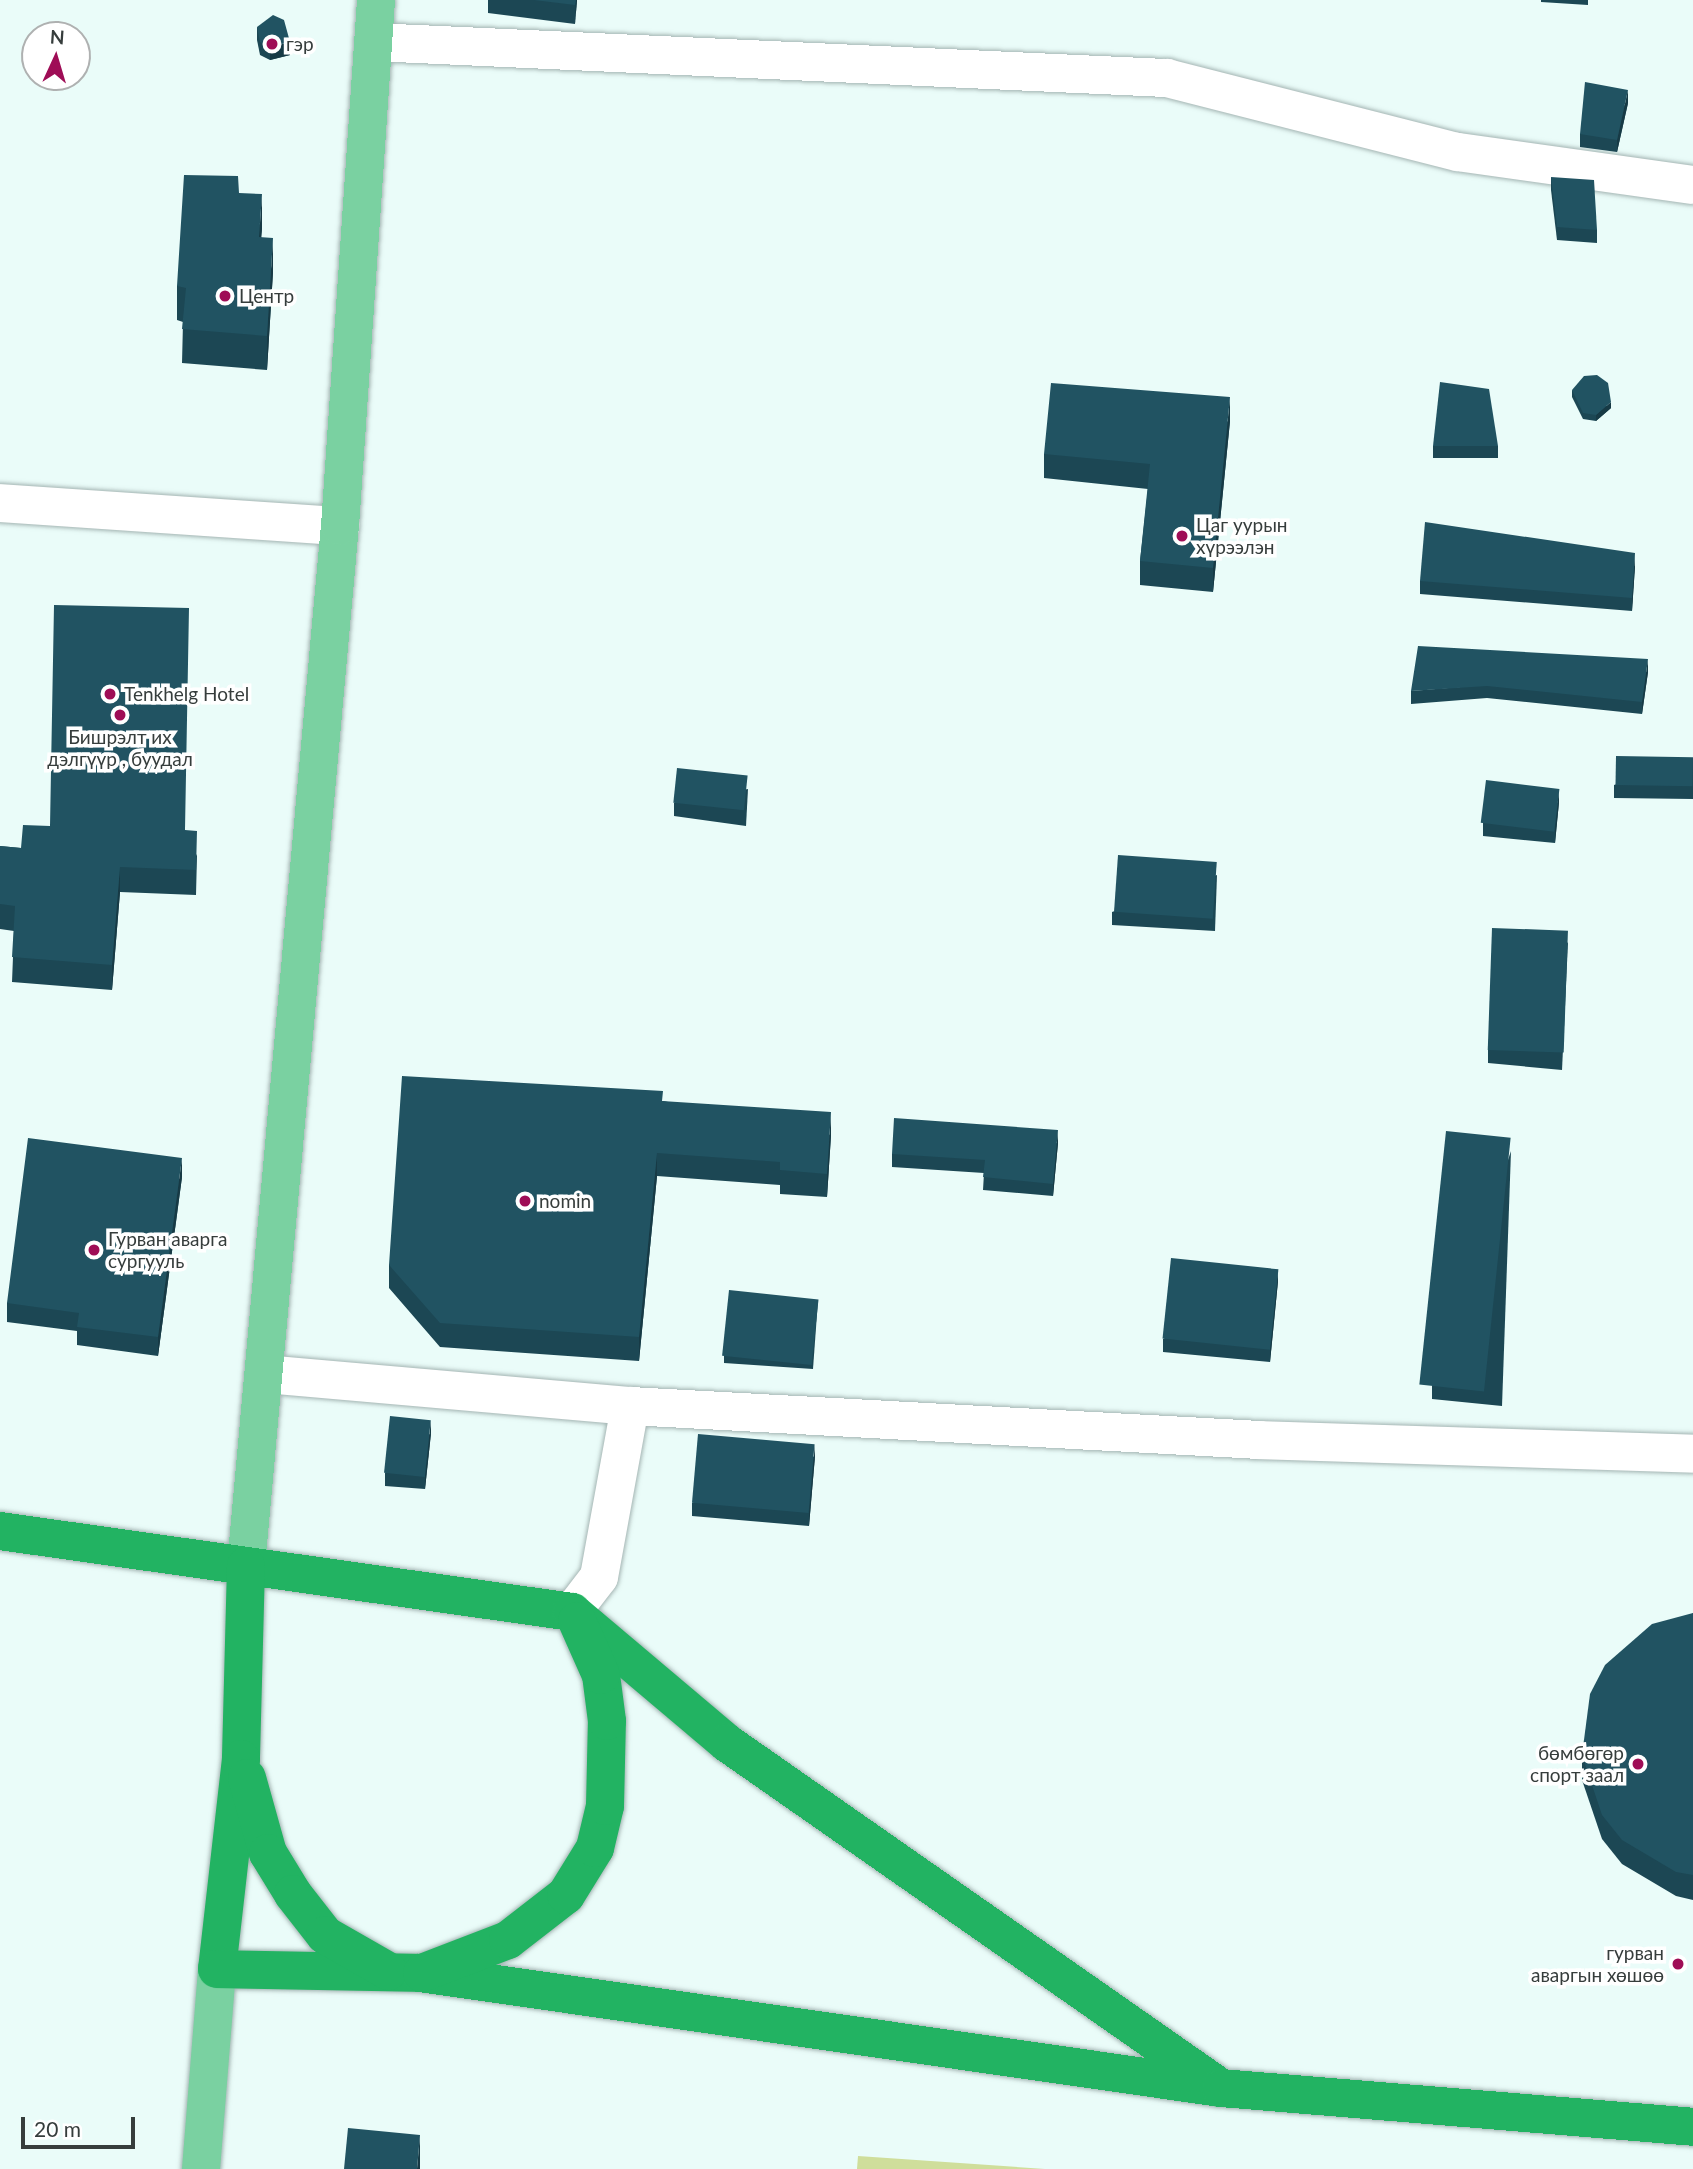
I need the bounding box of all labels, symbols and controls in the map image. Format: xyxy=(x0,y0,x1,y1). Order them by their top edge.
north arrow xyxy=(21,21,91,91)
text: N xyxy=(49,25,65,49)
place label: гэр xyxy=(286,33,314,55)
marker: гэр xyxy=(264,36,280,52)
place label: Центр xyxy=(239,285,294,307)
marker: Центр xyxy=(217,288,233,304)
place label: Цаг уурын хүрээлэн xyxy=(1196,514,1288,558)
marker: Цаг уурын хүрээлэн xyxy=(1174,528,1190,544)
place label: Tenkhelg Hotel xyxy=(124,683,249,705)
marker: Tenkhelg Hotel xyxy=(102,686,118,702)
marker: Бишрэлт их дэлгүүр , буудал xyxy=(112,707,128,723)
place label: Бишрэлт их дэлгүүр , буудал xyxy=(47,726,193,770)
place label: nomin xyxy=(539,1190,591,1212)
marker: nomin xyxy=(517,1193,533,1209)
place label: Гурван аварга сургууль xyxy=(108,1228,227,1272)
marker: Гурван аварга сургууль xyxy=(86,1242,102,1258)
place label: бөмбөгөр спорт заал xyxy=(1530,1742,1624,1786)
marker: бөмбөгөр спорт заал xyxy=(1630,1756,1646,1772)
place label: гурван аваргын хөшөө xyxy=(1531,1942,1664,1986)
marker: гурван аваргын хөшөө xyxy=(1670,1956,1686,1972)
scale bar xyxy=(24,2102,138,2146)
text: 20 m xyxy=(34,2116,81,2141)

